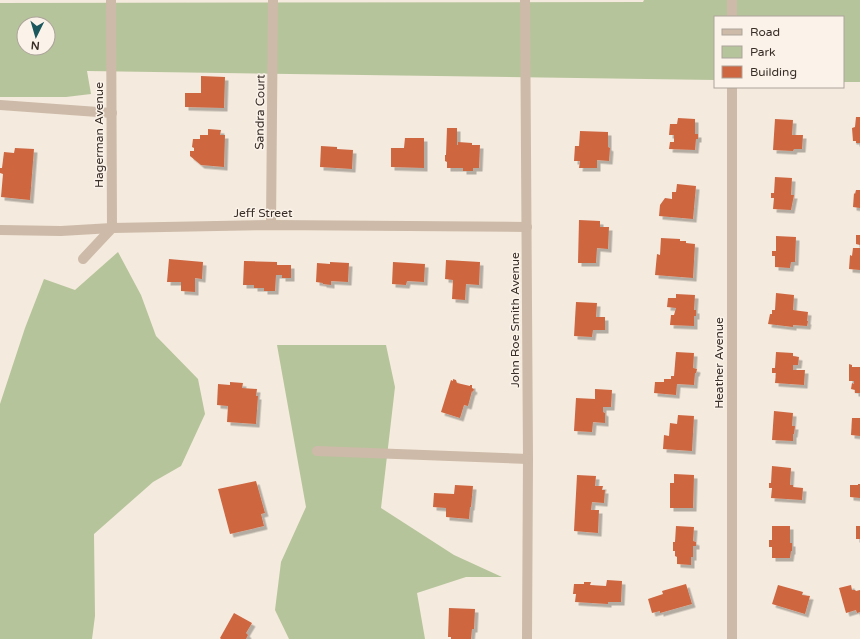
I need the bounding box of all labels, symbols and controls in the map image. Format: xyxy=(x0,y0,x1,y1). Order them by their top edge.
north arrow xyxy=(16,16,56,56)
legend xyxy=(714,16,844,88)
text: Road xyxy=(750,25,780,39)
text: N xyxy=(30,39,40,52)
text: Park xyxy=(750,45,776,59)
text: Building xyxy=(750,65,797,79)
street label: Sandra Court xyxy=(252,74,268,150)
street label: Hagerman Avenue xyxy=(92,82,106,188)
street label: Jeff Street xyxy=(233,206,293,220)
street label: John Roe Smith Avenue xyxy=(508,252,522,388)
street label: Heather Avenue xyxy=(712,317,726,409)

